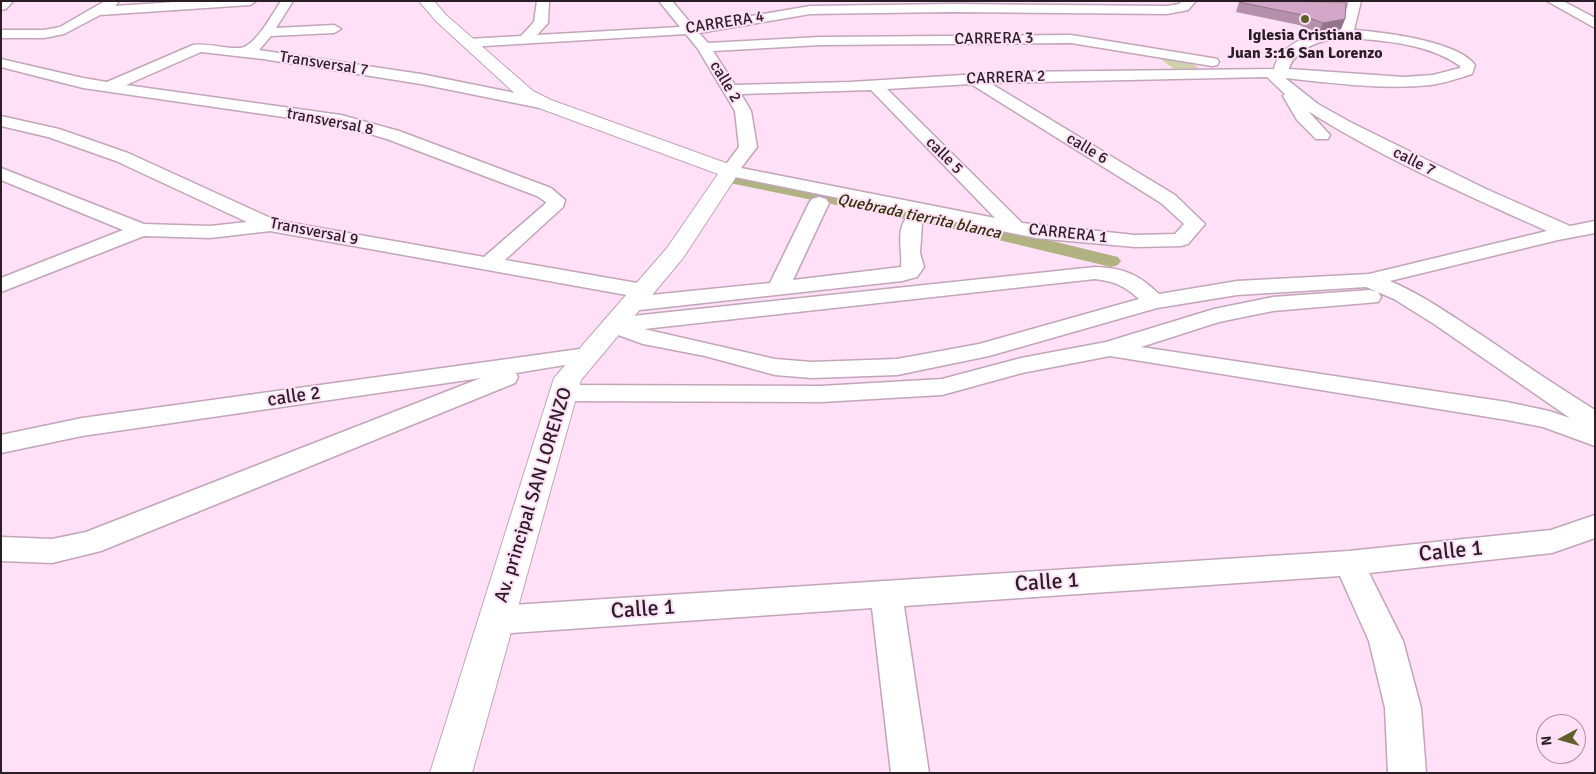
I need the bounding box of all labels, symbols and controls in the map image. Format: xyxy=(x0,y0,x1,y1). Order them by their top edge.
street label: CARRERA 4 xyxy=(684,7,766,39)
marker: Iglesia Cristiana Juan 3:16 San Lorenzo xyxy=(1299,13,1311,25)
place label: Iglesia Cristiana Juan 3:16 San Lorenzo xyxy=(1227,26,1383,64)
street label: CARRERA 3 xyxy=(954,29,1034,49)
street label: Transversal 7 xyxy=(278,48,370,80)
street label: calle 2 xyxy=(705,58,745,106)
street label: CARRERA 2 xyxy=(966,67,1046,89)
street label: transversal 8 xyxy=(285,104,375,140)
street label: calle 6 xyxy=(1063,129,1111,169)
street label: calle 5 xyxy=(921,133,967,179)
street label: calle 7 xyxy=(1390,143,1438,181)
water label: Quebrada tierrita blanca xyxy=(835,190,1003,244)
street label: Transversal 9 xyxy=(268,214,360,250)
street label: CARRERA 1 xyxy=(1028,220,1108,248)
street label: calle 2 xyxy=(266,382,322,412)
street label: Av. principal SAN LORENZO xyxy=(490,385,578,605)
street label: Calle 1 xyxy=(1418,536,1484,568)
street label: Calle 1 xyxy=(1014,568,1080,598)
street label: Calle 1 xyxy=(610,595,676,625)
north arrow xyxy=(1536,714,1586,764)
text: N xyxy=(1538,735,1556,746)

